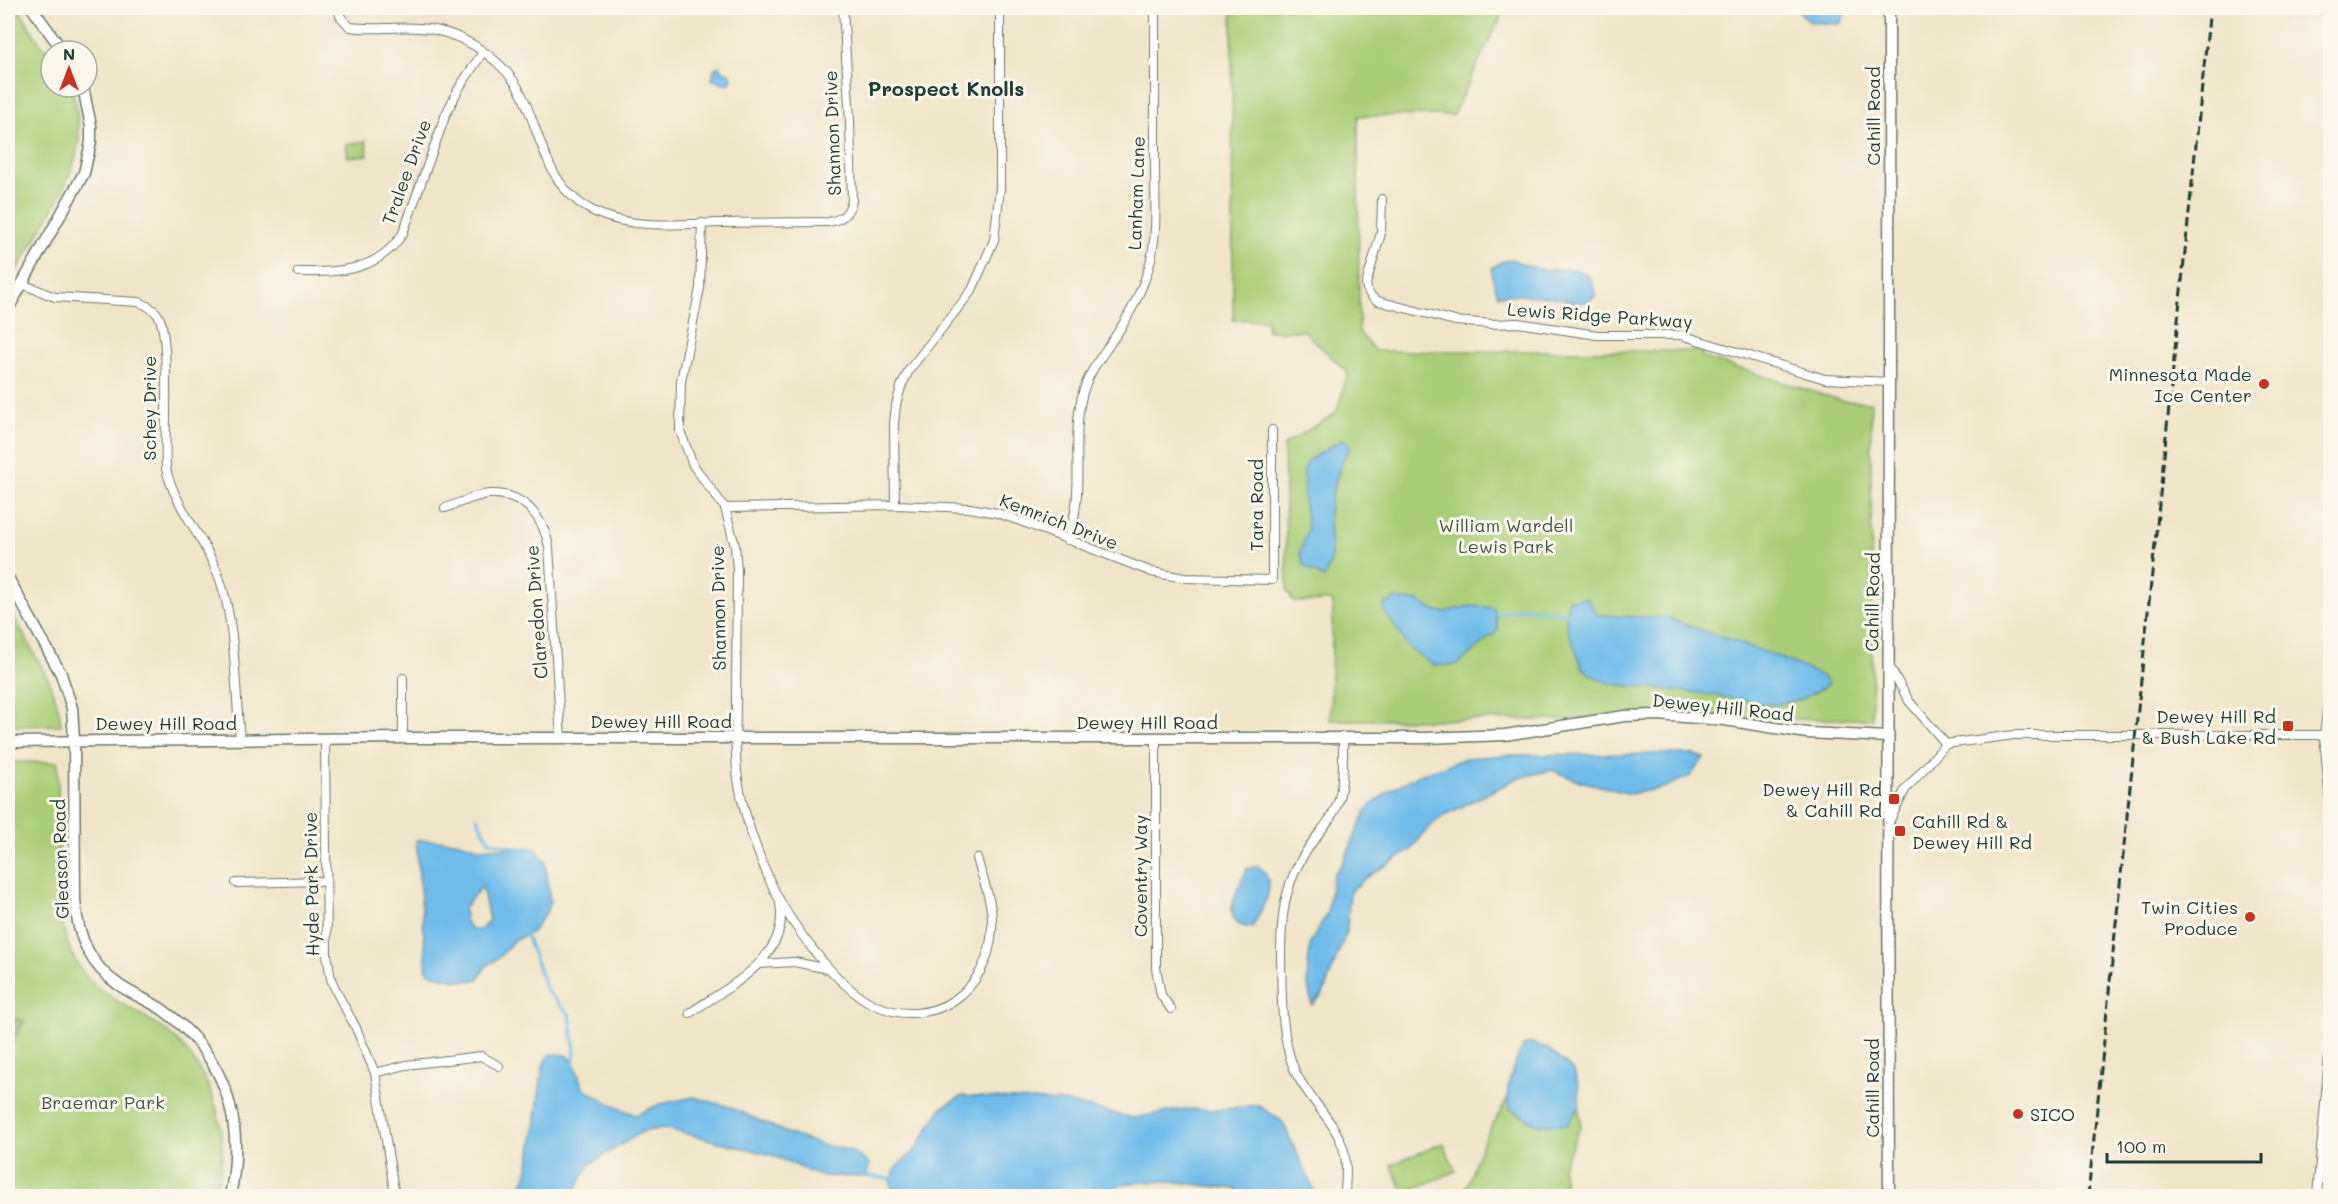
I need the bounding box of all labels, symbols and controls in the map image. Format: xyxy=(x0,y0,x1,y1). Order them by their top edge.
north arrow xyxy=(39,39,99,99)
text: N xyxy=(63,43,75,64)
street label: Cahill Road xyxy=(1861,66,1885,166)
street label: Shannon Drive xyxy=(818,70,846,196)
district label: Prospect Knolls xyxy=(868,75,1024,101)
street label: Tralee Drive xyxy=(376,116,436,228)
street label: Lanham Lane xyxy=(1122,136,1150,250)
street label: Lewis Ridge Parkway xyxy=(1506,297,1694,333)
street label: Schey Drive xyxy=(137,356,161,460)
place label: Minnesota Made Ice Center xyxy=(2109,362,2252,407)
marker: Minnesota Made Ice Center xyxy=(2257,377,2271,391)
street label: Tara Road xyxy=(1244,459,1268,551)
street label: Kemrich Drive xyxy=(996,487,1122,555)
park label: William Wardell Lewis Park xyxy=(1439,513,1573,558)
street label: Claredon Drive xyxy=(519,544,553,680)
street label: Shannon Drive xyxy=(705,545,731,671)
street label: Cahill Road xyxy=(1859,552,1885,652)
street label: Dewey Hill Road xyxy=(1651,688,1795,726)
place label: Dewey Hill Rd & Bush Lake Rd xyxy=(2141,704,2276,749)
street label: Dewey Hill Road xyxy=(590,709,732,733)
street label: Dewey Hill Road xyxy=(1076,710,1218,734)
street label: Dewey Hill Road xyxy=(95,711,237,735)
marker: Dewey Hill Rd & Bush Lake Rd xyxy=(2281,719,2295,733)
place label: Dewey Hill Rd & Cahill Rd xyxy=(1762,777,1882,822)
marker: Dewey Hill Rd & Cahill Rd xyxy=(1887,792,1901,806)
street label: Gleason Road xyxy=(46,799,74,919)
place label: Cahill Rd & Dewey Hill Rd xyxy=(1912,809,2032,854)
street label: Hyde Park Drive xyxy=(298,811,324,957)
street label: Coventry Way xyxy=(1128,815,1152,937)
marker: Cahill Rd & Dewey Hill Rd xyxy=(1893,824,1907,838)
place label: Twin Cities Produce xyxy=(2141,895,2238,940)
marker: Twin Cities Produce xyxy=(2243,910,2257,924)
street label: Cahill Road xyxy=(1860,1038,1884,1138)
park label: Braemar Park xyxy=(41,1090,165,1114)
place label: SICO xyxy=(2030,1102,2075,1126)
marker: SICO xyxy=(2011,1107,2025,1121)
scale bar xyxy=(2107,1126,2262,1164)
text: 100 m xyxy=(2116,1134,2166,1158)

